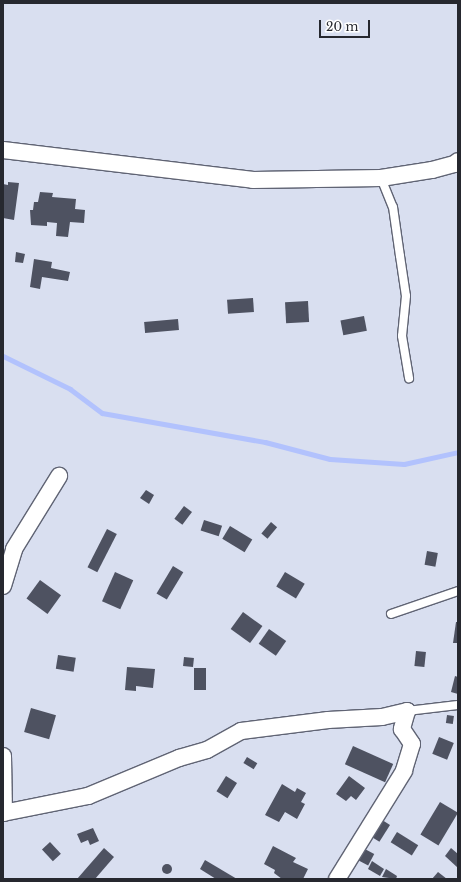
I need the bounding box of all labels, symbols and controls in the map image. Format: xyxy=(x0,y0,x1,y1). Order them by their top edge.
scale bar xyxy=(321,12,372,38)
text: 20 m xyxy=(326,19,358,34)

